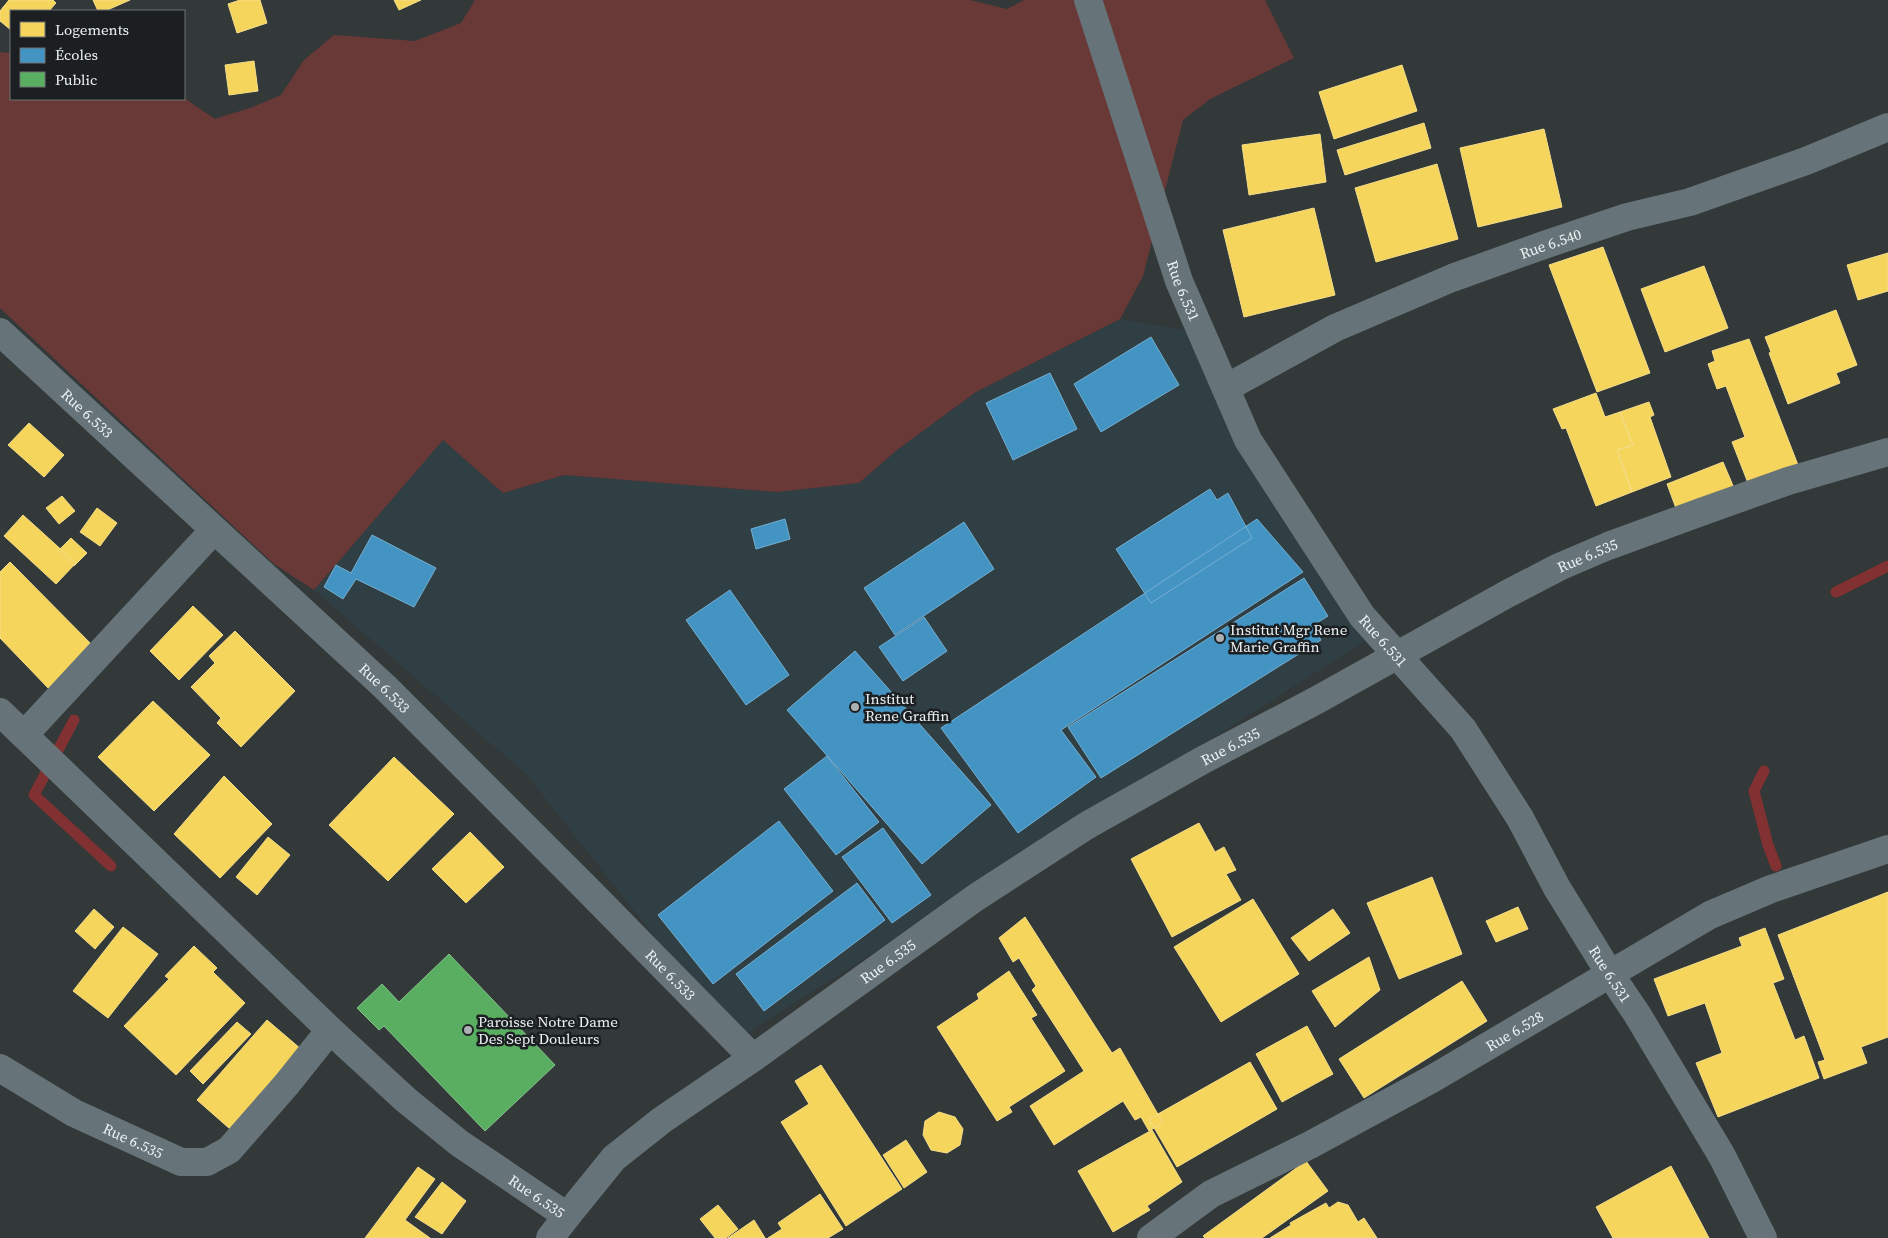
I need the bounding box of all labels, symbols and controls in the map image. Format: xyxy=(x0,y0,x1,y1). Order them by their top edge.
legend xyxy=(10,10,185,100)
text: Logements xyxy=(55,19,129,40)
text: Écoles xyxy=(55,44,98,65)
text: Public xyxy=(55,69,97,90)
street label: Rue 6.540 xyxy=(1517,223,1584,263)
street label: Rue 6.531 xyxy=(1162,257,1206,324)
street label: Rue 6.533 xyxy=(57,383,118,442)
street label: Rue 6.535 xyxy=(1554,533,1620,577)
street label: Rue 6.531 xyxy=(1355,609,1413,671)
place label: Institut Mgr Rene Marie Graffin xyxy=(1230,619,1348,657)
marker: Institut Mgr Rene Marie Graffin xyxy=(1214,632,1226,644)
street label: Rue 6.533 xyxy=(355,658,415,717)
place label: Institut Rene Graffin xyxy=(865,688,949,726)
marker: Institut Rene Graffin xyxy=(849,701,861,713)
street label: Rue 6.535 xyxy=(1197,722,1263,770)
street label: Rue 6.535 xyxy=(855,934,920,988)
street label: Rue 6.531 xyxy=(1584,941,1637,1007)
street label: Rue 6.533 xyxy=(641,944,701,1005)
street label: Rue 6.528 xyxy=(1481,1005,1547,1056)
place label: Paroisse Notre Dame Des Sept Douleurs xyxy=(478,1011,618,1049)
marker: Paroisse Notre Dame Des Sept Douleurs xyxy=(462,1024,474,1036)
street label: Rue 6.535 xyxy=(100,1117,167,1163)
street label: Rue 6.535 xyxy=(505,1169,569,1222)

